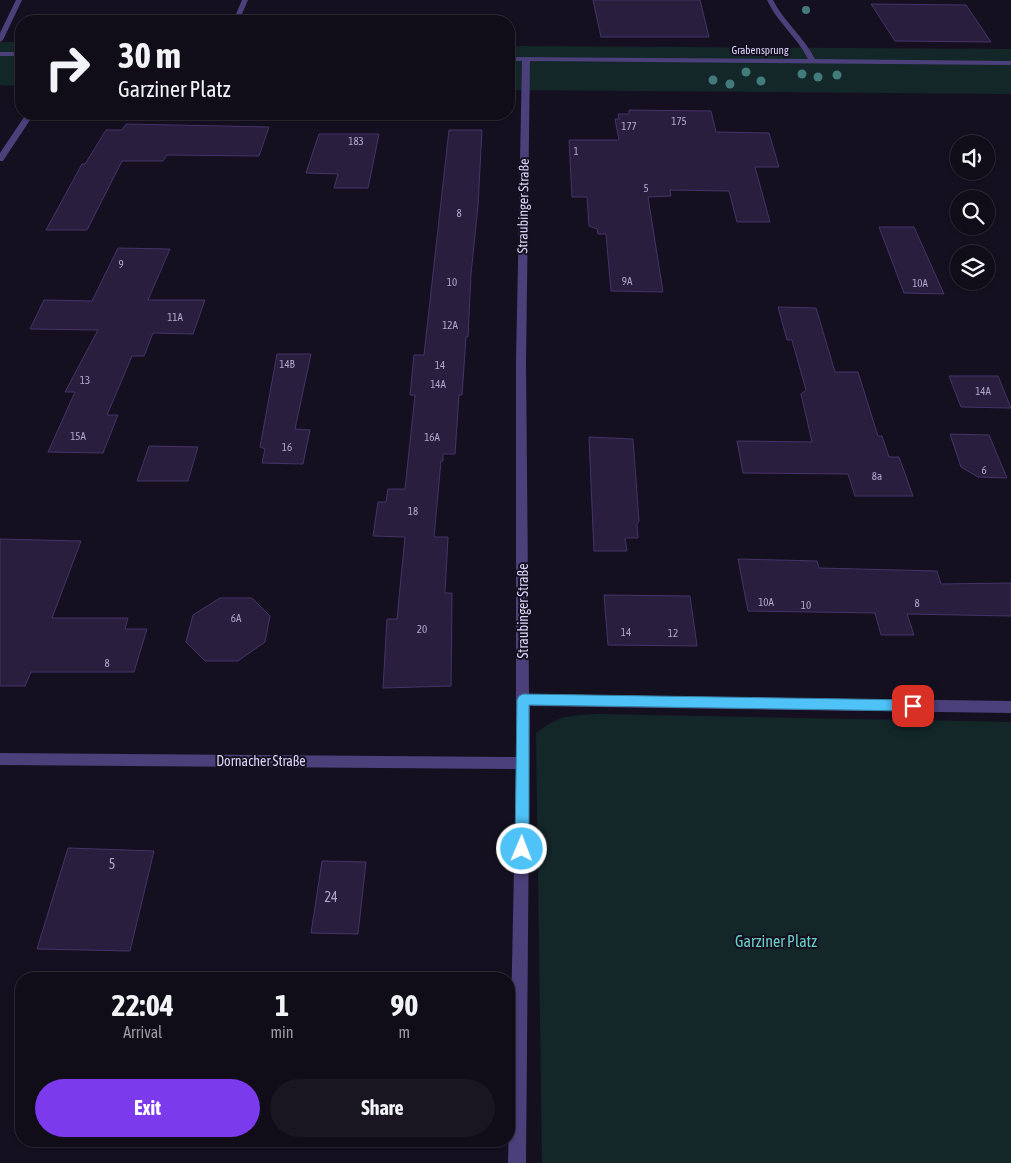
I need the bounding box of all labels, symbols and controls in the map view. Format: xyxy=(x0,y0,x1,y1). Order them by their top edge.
icon: right xyxy=(35,35,100,100)
text: 30 m xyxy=(118,35,181,75)
street label: Grabensprung xyxy=(731,44,789,56)
text: Garziner Platz xyxy=(118,76,231,102)
house number: 175 xyxy=(671,115,687,127)
house number: 177 xyxy=(621,120,637,132)
house number: 183 xyxy=(348,135,364,147)
map controls xyxy=(950,135,995,290)
button: sound xyxy=(950,135,995,180)
house number: 1 xyxy=(573,145,579,157)
street label: Straubinger Straße xyxy=(514,158,532,254)
house number: 5 xyxy=(643,182,649,194)
button: search xyxy=(950,190,995,235)
house number: 8 xyxy=(456,207,462,219)
button: layers xyxy=(950,245,995,290)
house number: 9 xyxy=(118,258,124,270)
house number: 9A xyxy=(622,275,633,287)
house number: 10 xyxy=(447,276,457,288)
house number: 10A xyxy=(912,277,928,289)
house number: 11A xyxy=(167,311,183,323)
house number: 12A xyxy=(442,319,458,331)
house number: 14B xyxy=(279,358,296,370)
house number: 14 xyxy=(435,359,445,371)
house number: 13 xyxy=(80,374,90,386)
house number: 14A xyxy=(430,378,446,390)
house number: 14A xyxy=(975,385,991,397)
house number: 15A xyxy=(70,430,86,442)
house number: 16A xyxy=(424,431,440,443)
house number: 16 xyxy=(282,441,292,453)
house number: 6 xyxy=(981,464,987,476)
house number: 8a xyxy=(872,470,882,482)
house number: 18 xyxy=(408,505,418,517)
street label: Straubinger Straße xyxy=(515,563,531,659)
house number: 10A xyxy=(758,596,774,608)
house number: 8 xyxy=(914,597,920,609)
house number: 10 xyxy=(801,599,811,611)
house number: 6A xyxy=(231,612,242,624)
house number: 20 xyxy=(417,623,427,635)
house number: 14 xyxy=(621,626,631,638)
house number: 12 xyxy=(668,627,678,639)
house number: 8 xyxy=(104,657,110,669)
pin xyxy=(892,685,934,727)
icon: arrive xyxy=(899,692,927,720)
street label: Dornacher Straße xyxy=(216,753,306,769)
position arrow xyxy=(495,822,547,874)
house number: 5 xyxy=(109,856,115,872)
house number: 24 xyxy=(324,889,338,905)
park label: Garziner Platz xyxy=(735,932,817,950)
text: 22:04 xyxy=(112,988,174,1022)
text: 1 xyxy=(275,988,289,1022)
text: 90 xyxy=(390,988,418,1022)
text: Arrival xyxy=(123,1023,162,1041)
text: min xyxy=(271,1023,294,1041)
text: m xyxy=(398,1023,410,1041)
button: Exit xyxy=(35,1079,260,1137)
button: Share xyxy=(270,1079,495,1137)

